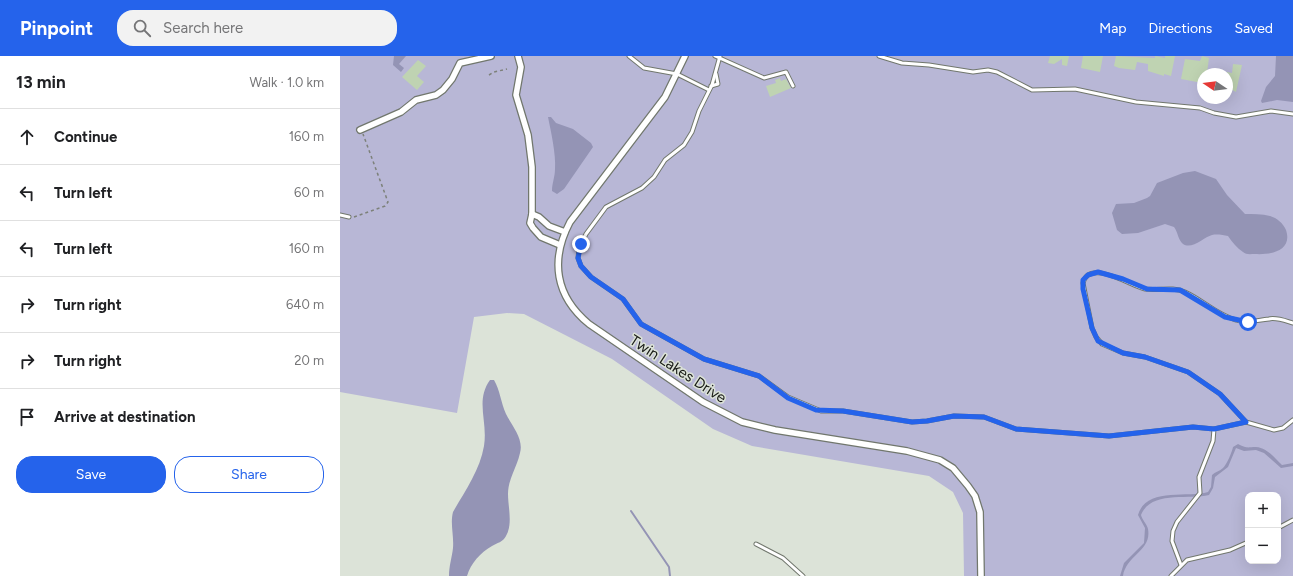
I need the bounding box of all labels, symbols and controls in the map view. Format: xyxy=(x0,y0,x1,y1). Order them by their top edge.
search box xyxy=(117,10,397,46)
text: Pinpoint xyxy=(20,17,93,40)
icon: search xyxy=(131,17,153,39)
text: Search here xyxy=(163,19,243,37)
text: Map xyxy=(1099,20,1127,37)
text: Directions xyxy=(1149,20,1212,37)
text: Saved xyxy=(1234,20,1273,37)
north arrow xyxy=(1197,68,1233,104)
text: 13 min xyxy=(16,72,66,92)
text: Walk · 1.0 km xyxy=(250,75,324,90)
icon: ahead xyxy=(16,126,38,148)
text: Continue xyxy=(54,128,117,146)
text: 160 m xyxy=(289,129,324,144)
icon: left xyxy=(16,182,38,204)
text: Turn left xyxy=(54,184,112,202)
text: 60 m xyxy=(294,185,324,200)
route end xyxy=(572,235,590,253)
icon: left xyxy=(16,238,38,260)
text: Turn left xyxy=(54,240,112,258)
text: 160 m xyxy=(289,241,324,256)
icon: right xyxy=(16,294,38,316)
text: Turn right xyxy=(54,296,122,314)
text: 640 m xyxy=(286,297,324,312)
route start xyxy=(1239,313,1257,331)
street label: Twin Lakes Drive xyxy=(626,331,730,407)
icon: right xyxy=(16,350,38,372)
text: Turn right xyxy=(54,352,122,370)
text: 20 m xyxy=(294,353,324,368)
icon: arrive xyxy=(16,406,38,428)
text: Arrive at destination xyxy=(54,408,195,426)
button: Save xyxy=(16,456,166,493)
button: Share xyxy=(174,456,324,493)
map controls xyxy=(1245,492,1281,564)
button: + xyxy=(1245,492,1281,528)
button: − xyxy=(1245,528,1281,564)

